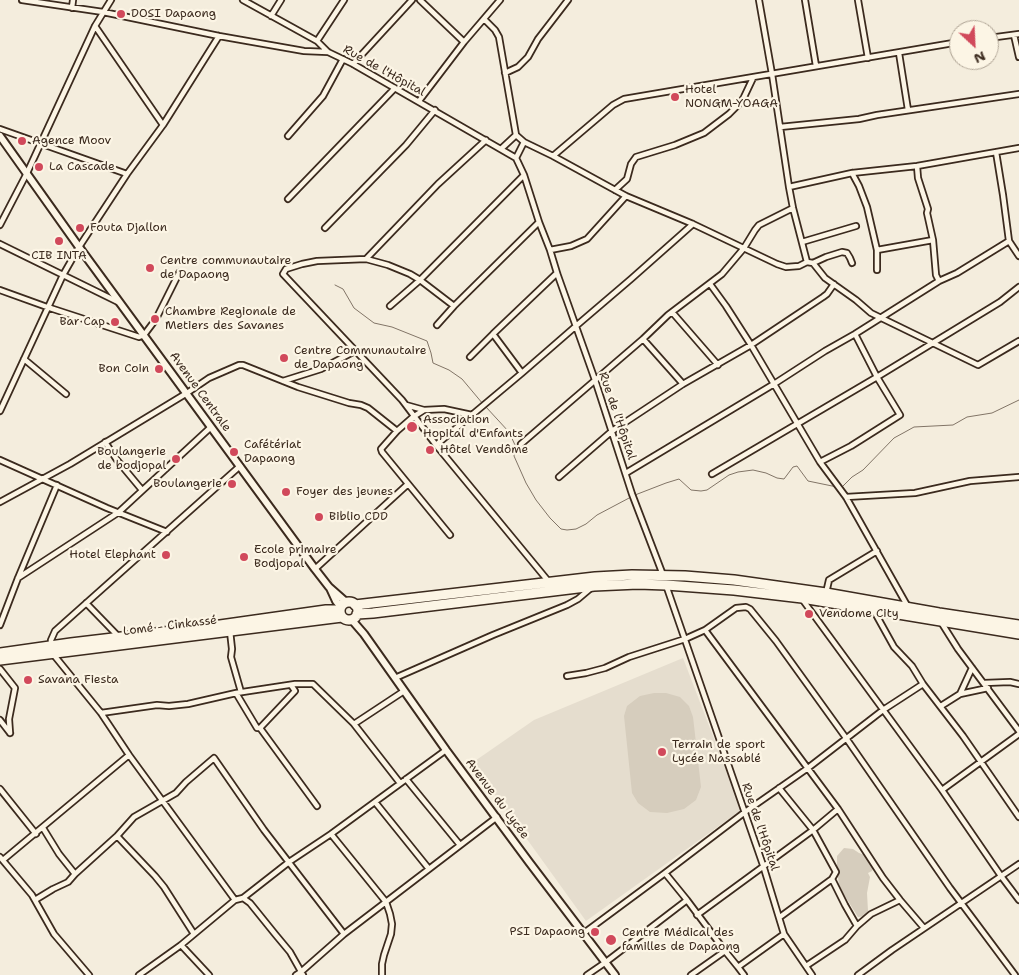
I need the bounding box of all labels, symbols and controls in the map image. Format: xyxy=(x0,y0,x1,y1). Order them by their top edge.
place label: DOSI Dapaong xyxy=(131,7,216,21)
marker: DOSI Dapaong xyxy=(115,8,127,20)
north arrow xyxy=(949,20,999,70)
street label: Rue de l'Hôpital xyxy=(340,42,428,100)
text: N xyxy=(971,47,989,68)
place label: Hotel NONGM-YOAGA xyxy=(685,83,778,111)
marker: Hotel NONGM-YOAGA xyxy=(669,91,681,103)
place label: Agence Moov xyxy=(32,134,111,148)
marker: Agence Moov xyxy=(16,135,28,147)
place label: La Cascade xyxy=(49,160,115,174)
marker: La Cascade xyxy=(33,161,45,173)
place label: Fouta Djallon xyxy=(90,221,167,235)
marker: Fouta Djallon xyxy=(74,222,86,234)
marker: CIB INTA xyxy=(53,235,65,247)
place label: CIB INTA xyxy=(31,249,87,263)
place label: Centre communautaire de Dapaong xyxy=(160,254,291,282)
marker: Centre communautaire de Dapaong xyxy=(144,262,156,274)
place label: Chambre Regionale de Metiers des Savanes xyxy=(165,305,296,333)
marker: Chambre Regionale de Metiers des Savanes xyxy=(149,313,161,325)
place label: Bar Cap xyxy=(60,315,105,329)
marker: Bar Cap xyxy=(109,316,121,328)
place label: Centre Communautaire de Dapaong xyxy=(294,344,427,372)
street label: Avenue Centrale xyxy=(166,349,234,435)
marker: Centre Communautaire de Dapaong xyxy=(278,352,290,364)
place label: Bon Coin xyxy=(99,362,149,376)
marker: Bon Coin xyxy=(153,363,165,375)
street label: Rue de l'Hôpital xyxy=(595,370,639,462)
place label: Association Hopital d'Enfants xyxy=(423,413,523,441)
marker: Association Hopital d'Enfants xyxy=(405,420,419,434)
place label: Cafétériat Dapaong xyxy=(244,438,302,466)
place label: Hôtel Vendôme xyxy=(440,443,528,457)
marker: Hôtel Vendôme xyxy=(424,444,436,456)
place label: Boulangerie de bodjopal xyxy=(97,445,166,473)
marker: Cafétériat Dapaong xyxy=(228,446,240,458)
marker: Boulangerie de bodjopal xyxy=(170,453,182,465)
place label: Boulangerie xyxy=(153,477,222,491)
marker: Boulangerie xyxy=(226,478,238,490)
place label: Foyer des jeunes xyxy=(296,485,393,499)
marker: Foyer des jeunes xyxy=(280,486,292,498)
place label: Biblio CDD xyxy=(329,510,388,524)
marker: Biblio CDD xyxy=(313,511,325,523)
place label: Ecole primaire Bodjopal xyxy=(254,543,336,571)
place label: Hotel Elephant xyxy=(69,548,156,562)
marker: Hotel Elephant xyxy=(160,549,172,561)
marker: Ecole primaire Bodjopal xyxy=(238,551,250,563)
place label: Vendome City xyxy=(819,607,899,621)
marker: Vendome City xyxy=(803,608,815,620)
street label: Lomé - Cinkassé xyxy=(122,613,218,639)
place label: Savana Fiesta xyxy=(38,673,119,687)
marker: Savana Fiesta xyxy=(22,674,34,686)
place label: Terrain de sport Lycée Nassablé xyxy=(672,738,765,766)
marker: Terrain de sport Lycée Nassablé xyxy=(656,746,668,758)
street label: Avenue du Lycée xyxy=(462,756,532,842)
street label: Rue de l'Hôpital xyxy=(738,781,782,873)
place label: PSI Dapaong xyxy=(510,925,585,939)
marker: PSI Dapaong xyxy=(589,926,601,938)
place label: Centre Médical des familles de Dapaong xyxy=(622,926,740,954)
marker: Centre Médical des familles de Dapaong xyxy=(604,933,618,947)

